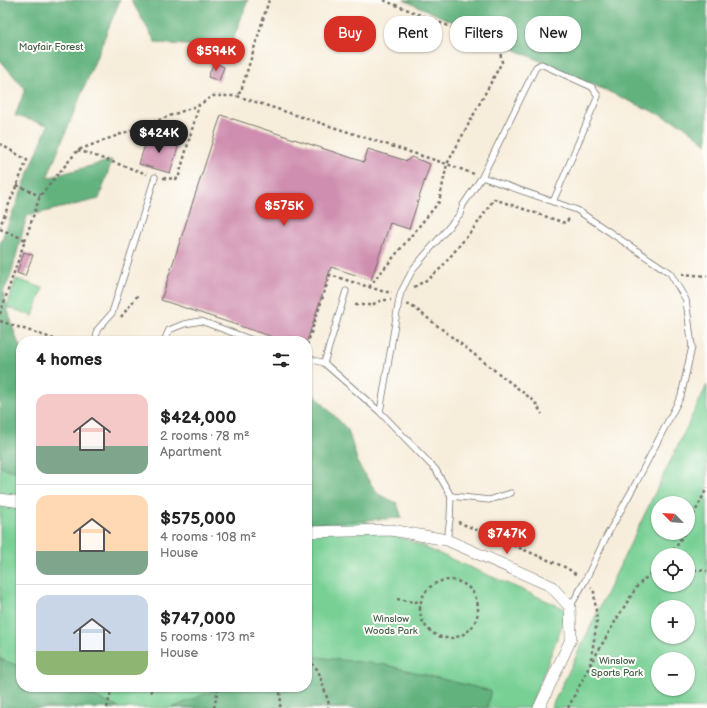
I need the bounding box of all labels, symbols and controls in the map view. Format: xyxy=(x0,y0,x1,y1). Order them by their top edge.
chip: Buy xyxy=(324,16,376,52)
chip: Rent xyxy=(384,16,442,52)
chip: Filters xyxy=(450,16,517,52)
chip: New xyxy=(525,16,581,52)
pin: $594K xyxy=(188,38,244,72)
park label: Mayfair Forest xyxy=(19,41,83,53)
text: $594K xyxy=(196,43,236,59)
pin: $424K xyxy=(131,120,187,154)
text: $424K xyxy=(139,125,179,141)
pin: $575K xyxy=(256,193,312,227)
text: $575K xyxy=(264,198,304,214)
icon: filters xyxy=(270,349,292,371)
text: 4 homes xyxy=(36,350,102,370)
text: $424,000 xyxy=(160,408,236,428)
icon: home xyxy=(68,410,116,458)
text: 2 rooms · 78 m² xyxy=(160,428,250,444)
text: Apartment xyxy=(160,444,221,460)
north arrow xyxy=(651,496,695,540)
map controls xyxy=(651,496,695,696)
text: $575,000 xyxy=(160,509,236,529)
icon: home xyxy=(68,511,116,559)
pin: $747K xyxy=(479,521,535,555)
text: $747K xyxy=(487,526,527,542)
text: 4 rooms · 108 m² xyxy=(160,529,256,545)
text: House xyxy=(160,545,198,561)
button: locate xyxy=(651,548,695,592)
button: + xyxy=(651,600,695,644)
text: $747,000 xyxy=(160,609,236,629)
icon: home xyxy=(68,611,116,659)
park label: Winslow Woods Park xyxy=(364,613,418,637)
text: 5 rooms · 173 m² xyxy=(160,629,255,645)
text: House xyxy=(160,645,198,661)
button: − xyxy=(651,652,695,696)
park label: Winslow Sports Park xyxy=(591,655,643,679)

